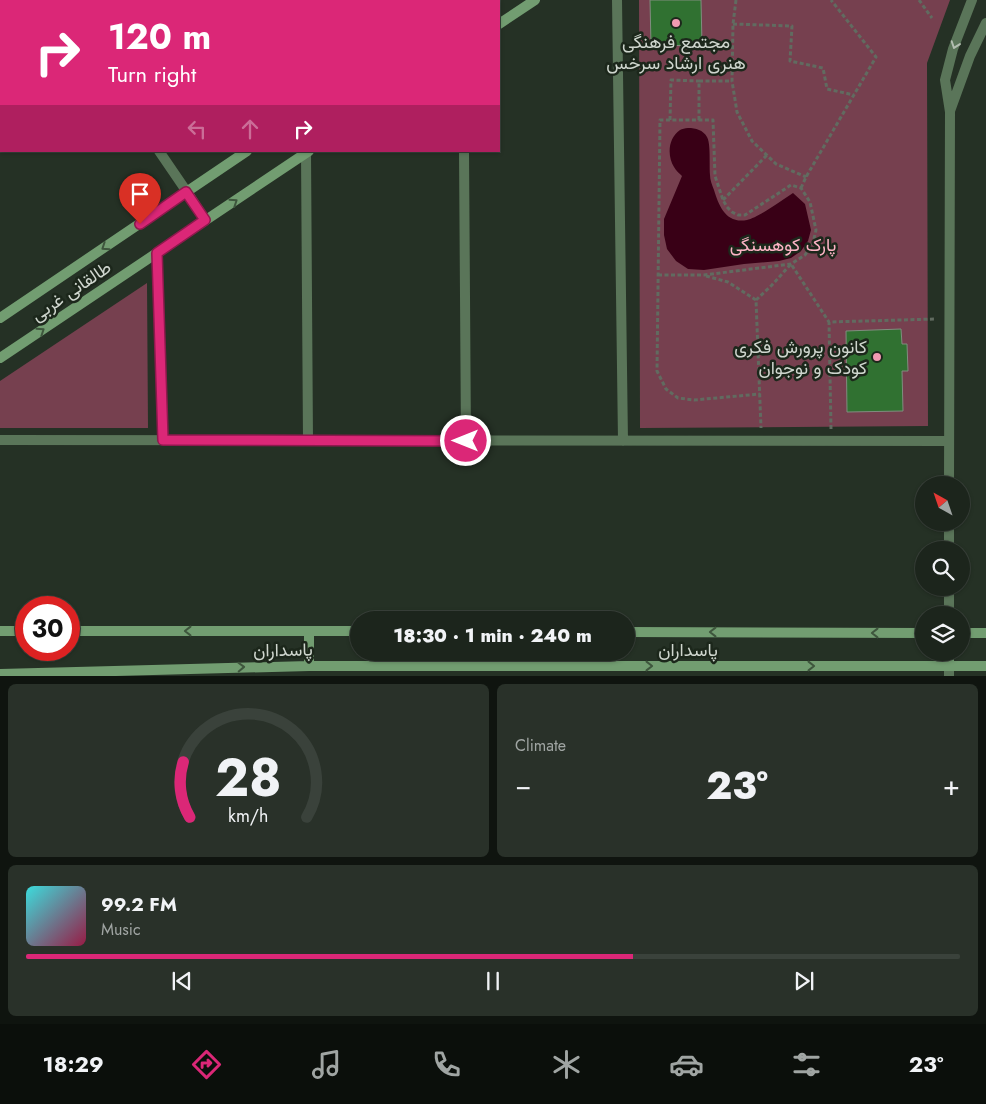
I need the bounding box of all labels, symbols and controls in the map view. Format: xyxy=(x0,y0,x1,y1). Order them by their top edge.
text: 120 m xyxy=(108,12,211,62)
marker: مجتمع فرهنگی هنری ارشاد سرخس xyxy=(670,17,682,29)
icon: right xyxy=(25,20,90,85)
place label: مجتمع فرهنگی هنری ارشاد سرخس xyxy=(606,29,746,76)
one-way arrow xyxy=(950,41,960,49)
text: Turn right xyxy=(108,58,196,90)
icon: left xyxy=(183,115,211,143)
icon: ahead xyxy=(236,115,264,143)
icon: right xyxy=(289,115,317,143)
pin xyxy=(119,173,161,224)
icon: arrive xyxy=(126,180,154,208)
one-way arrow xyxy=(228,198,237,208)
park label: پارک کوهسنگی xyxy=(730,232,836,258)
one-way arrow xyxy=(102,241,111,250)
street label: طالقانی غربی xyxy=(26,254,116,328)
one-way arrow xyxy=(35,328,44,337)
place label: کانون پرورش فکری کودک و نوجوان xyxy=(734,334,867,381)
marker: کانون پرورش فکری کودک و نوجوان xyxy=(871,351,883,363)
position arrow xyxy=(439,414,491,466)
north arrow xyxy=(915,476,970,531)
map controls xyxy=(915,476,970,661)
button: search xyxy=(915,541,970,596)
speed limit sign: 30 xyxy=(15,596,80,661)
button: layers xyxy=(915,606,970,661)
text: 18:30 · 1 min · 240 m xyxy=(393,622,592,649)
one-way arrow xyxy=(183,626,191,636)
one-way arrow xyxy=(708,627,716,637)
one-way arrow xyxy=(871,628,878,638)
street label: پاسداران xyxy=(253,636,313,664)
street label: پاسداران xyxy=(658,637,718,663)
one-way arrow xyxy=(645,661,653,671)
one-way arrow xyxy=(808,661,815,671)
one-way arrow xyxy=(237,662,245,673)
text: Climate xyxy=(515,734,566,757)
text: 28 xyxy=(215,740,282,816)
text: 23° xyxy=(706,758,768,813)
text: − xyxy=(515,765,532,806)
text: + xyxy=(943,765,960,806)
text: km/h xyxy=(228,803,269,829)
text: 99.2 FM xyxy=(101,891,177,918)
text: Music xyxy=(101,918,141,941)
icon: previous xyxy=(168,967,196,995)
icon: pause xyxy=(479,967,507,995)
icon: next xyxy=(790,967,818,995)
icon: directions xyxy=(189,1047,224,1082)
icon: music xyxy=(309,1047,344,1082)
icon: phone xyxy=(429,1047,464,1082)
icon: climate xyxy=(549,1047,584,1082)
icon: car xyxy=(669,1047,704,1082)
icon: filters xyxy=(789,1047,824,1082)
text: 18:29 xyxy=(43,1048,104,1080)
text: 23° xyxy=(909,1048,943,1080)

